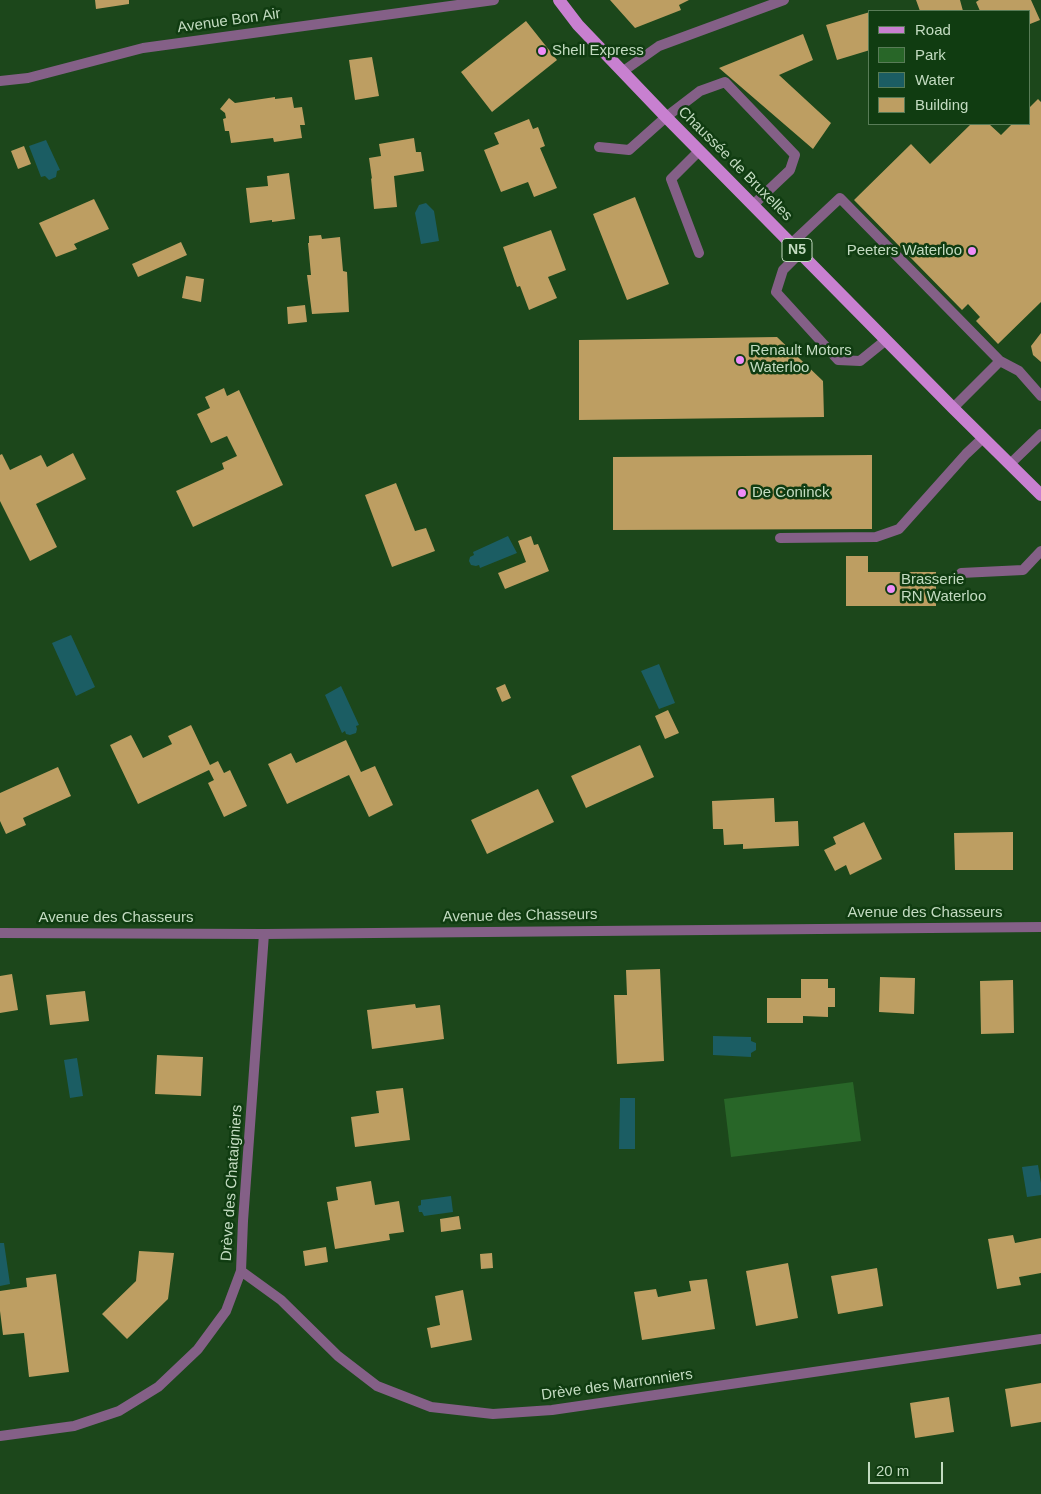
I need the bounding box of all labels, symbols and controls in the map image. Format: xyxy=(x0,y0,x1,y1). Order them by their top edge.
street label: Avenue Bon Air xyxy=(176,5,282,37)
legend xyxy=(868,10,1031,125)
text: Road xyxy=(915,21,951,38)
place label: Shell Express xyxy=(552,42,644,60)
marker: Shell Express xyxy=(536,45,548,57)
text: Park xyxy=(915,46,946,63)
text: Water xyxy=(915,71,954,88)
text: Building xyxy=(915,96,968,113)
street label: Chaussée de Bruxelles xyxy=(674,103,796,225)
road number: N5 xyxy=(782,238,812,262)
place label: Peeters Waterloo xyxy=(847,242,962,260)
marker: Peeters Waterloo xyxy=(966,245,978,257)
place label: Renault Motors Waterloo xyxy=(750,342,852,377)
marker: Renault Motors Waterloo xyxy=(734,354,746,366)
place label: De Coninck xyxy=(752,484,830,502)
marker: De Coninck xyxy=(736,487,748,499)
place label: Brasserie RN Waterloo xyxy=(901,571,986,606)
marker: Brasserie RN Waterloo xyxy=(885,583,897,595)
street label: Avenue des Chasseurs xyxy=(848,904,1002,922)
street label: Avenue des Chasseurs xyxy=(442,906,598,926)
street label: Avenue des Chasseurs xyxy=(39,909,193,927)
street label: Drève des Chataigniers xyxy=(218,1104,246,1262)
street label: Drève des Marronniers xyxy=(540,1365,694,1405)
scale bar xyxy=(871,1452,946,1484)
text: 20 m xyxy=(876,1462,909,1479)

